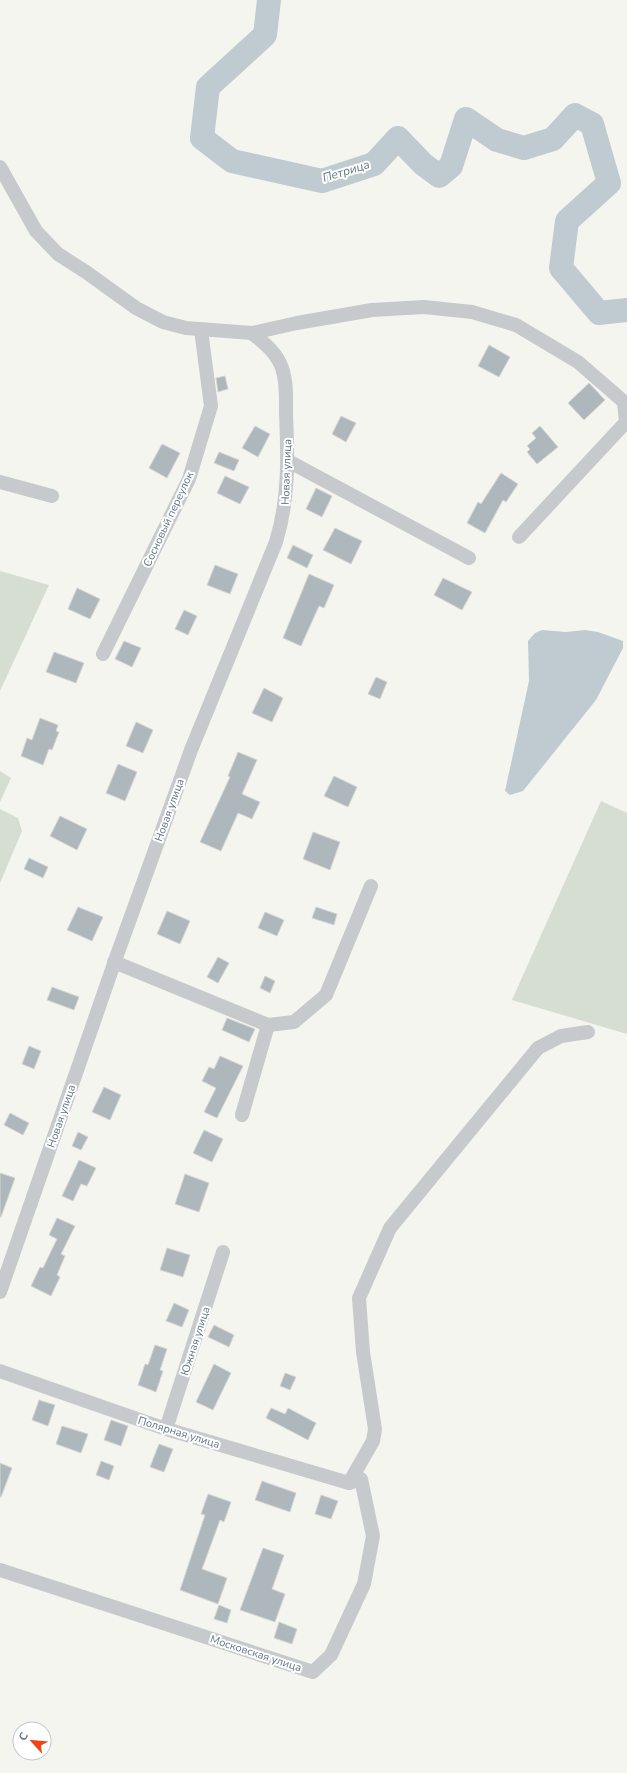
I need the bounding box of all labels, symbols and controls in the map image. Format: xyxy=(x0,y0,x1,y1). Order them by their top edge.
water label: Петрица xyxy=(320,156,372,186)
street label: Новая улица xyxy=(278,439,295,505)
street label: Сосновый переулок xyxy=(140,469,197,569)
street label: Новая улица xyxy=(151,777,188,844)
street label: Новая улица xyxy=(44,1082,79,1150)
street label: Южная улица xyxy=(177,1305,214,1378)
street label: Полярная улица xyxy=(136,1413,222,1452)
street label: Московская улица xyxy=(208,1632,304,1675)
north arrow xyxy=(12,1721,52,1761)
text: С xyxy=(15,1729,32,1743)

